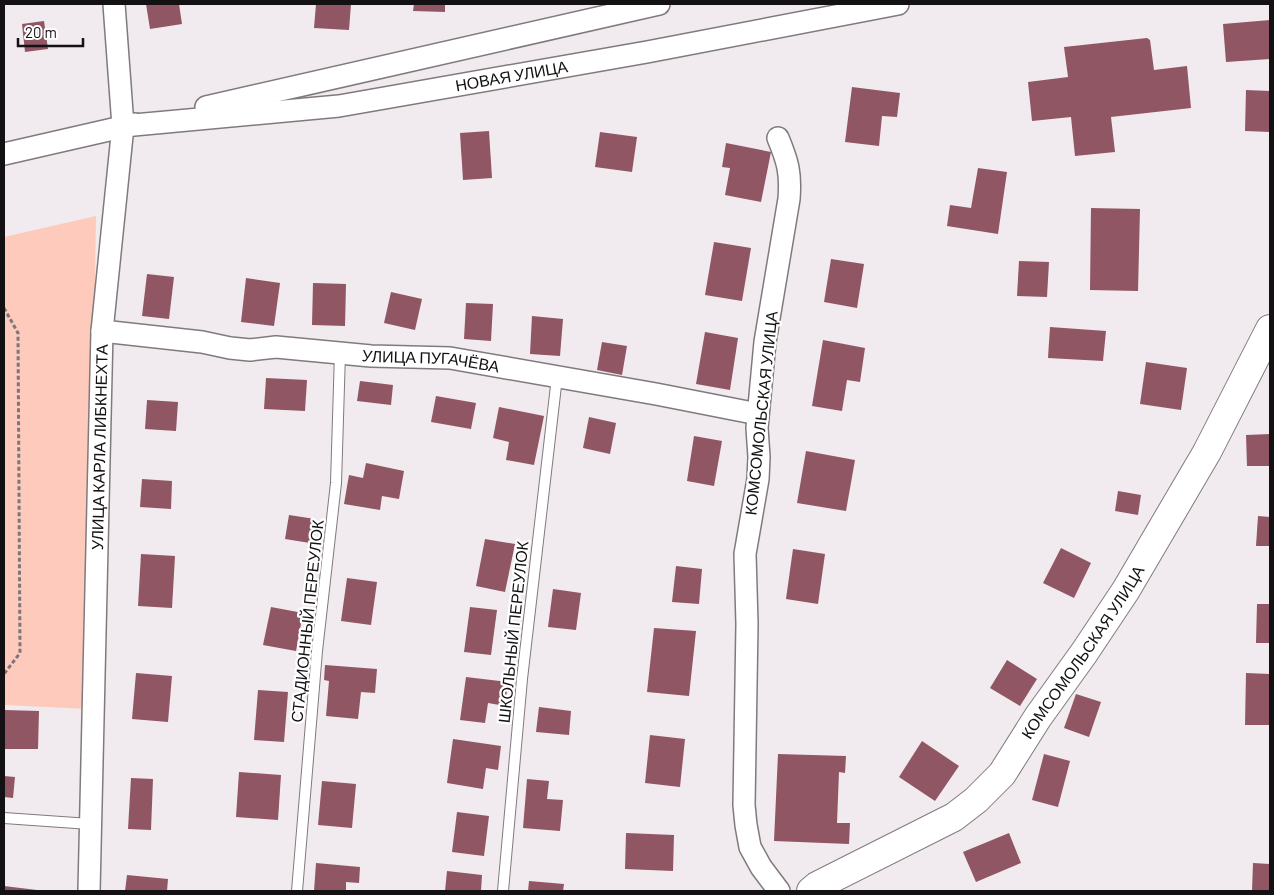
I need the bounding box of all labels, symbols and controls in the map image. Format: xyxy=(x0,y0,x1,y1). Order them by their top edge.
scale bar xyxy=(18,15,82,47)
text: 20 m xyxy=(25,23,57,41)
street label: НОВАЯ УЛИЦА xyxy=(454,56,569,94)
street label: КОМСОМОЛЬСКАЯ УЛИЦА xyxy=(740,310,781,516)
street label: УЛИЦА КАРЛА ЛИБКНЕХТА xyxy=(87,344,111,550)
street label: УЛИЦА ПУГАЧЁВА xyxy=(361,345,501,376)
street label: СТАДИОННЫЙ ПЕРЕУЛОК xyxy=(286,518,327,723)
street label: ШКОЛЬНЫЙ ПЕРЕУЛОК xyxy=(493,539,532,724)
street label: КОМСОМОЛЬСКАЯ УЛИЦА xyxy=(1017,561,1148,742)

